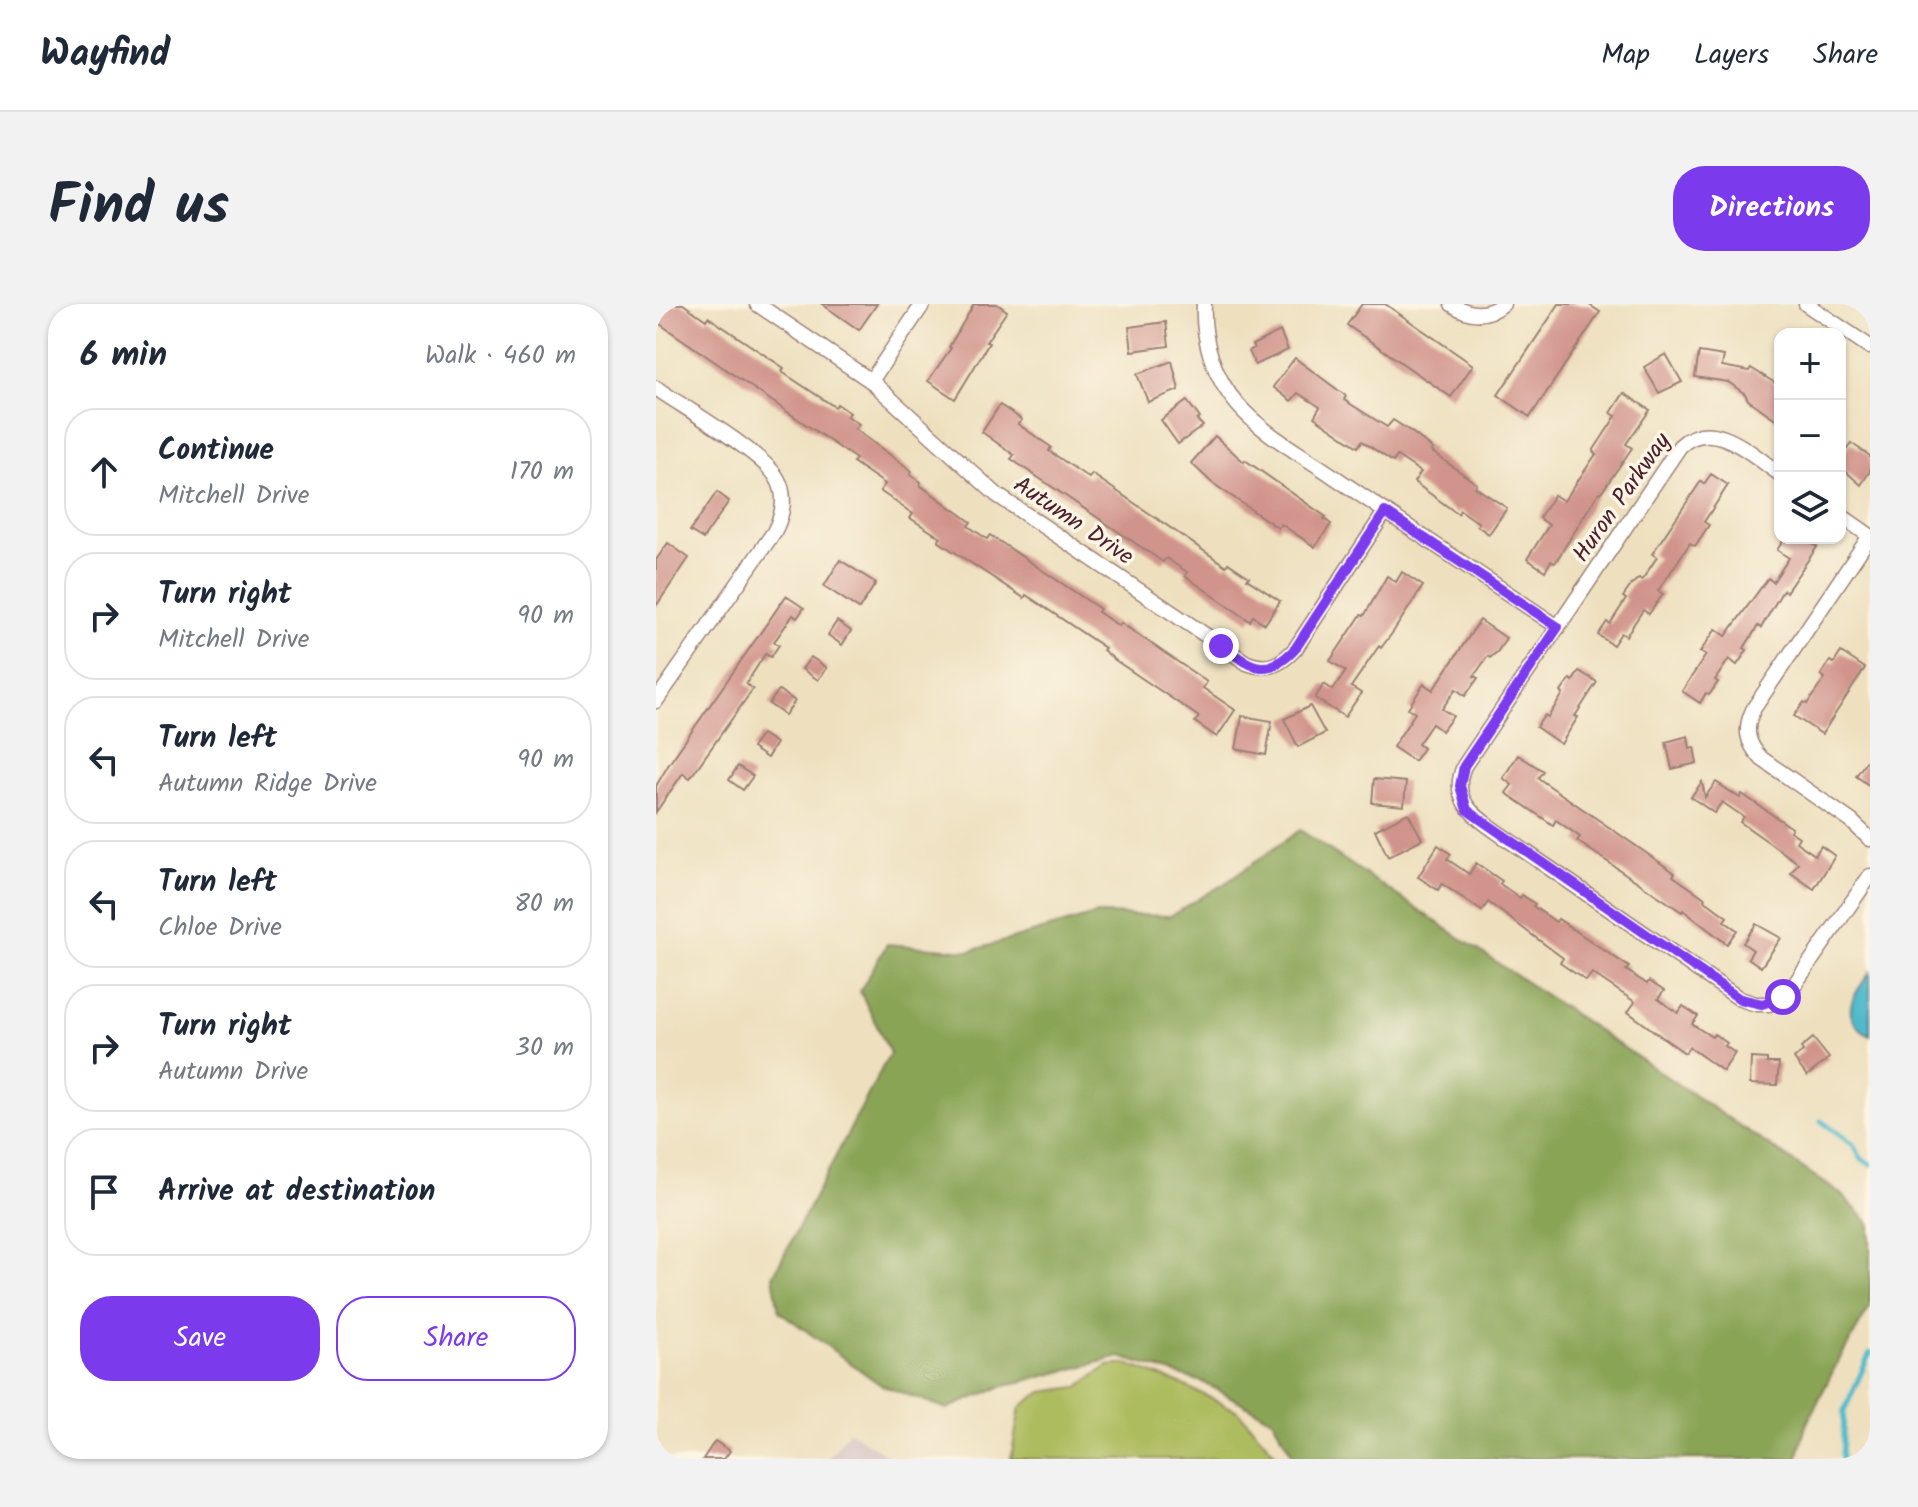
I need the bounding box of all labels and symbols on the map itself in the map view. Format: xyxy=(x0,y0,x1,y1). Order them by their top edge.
street label: Huron Parkway xyxy=(1563,424,1682,571)
street label: Autumn Drive xyxy=(1005,466,1142,576)
route end xyxy=(1203,628,1239,664)
route start xyxy=(1765,979,1801,1015)

